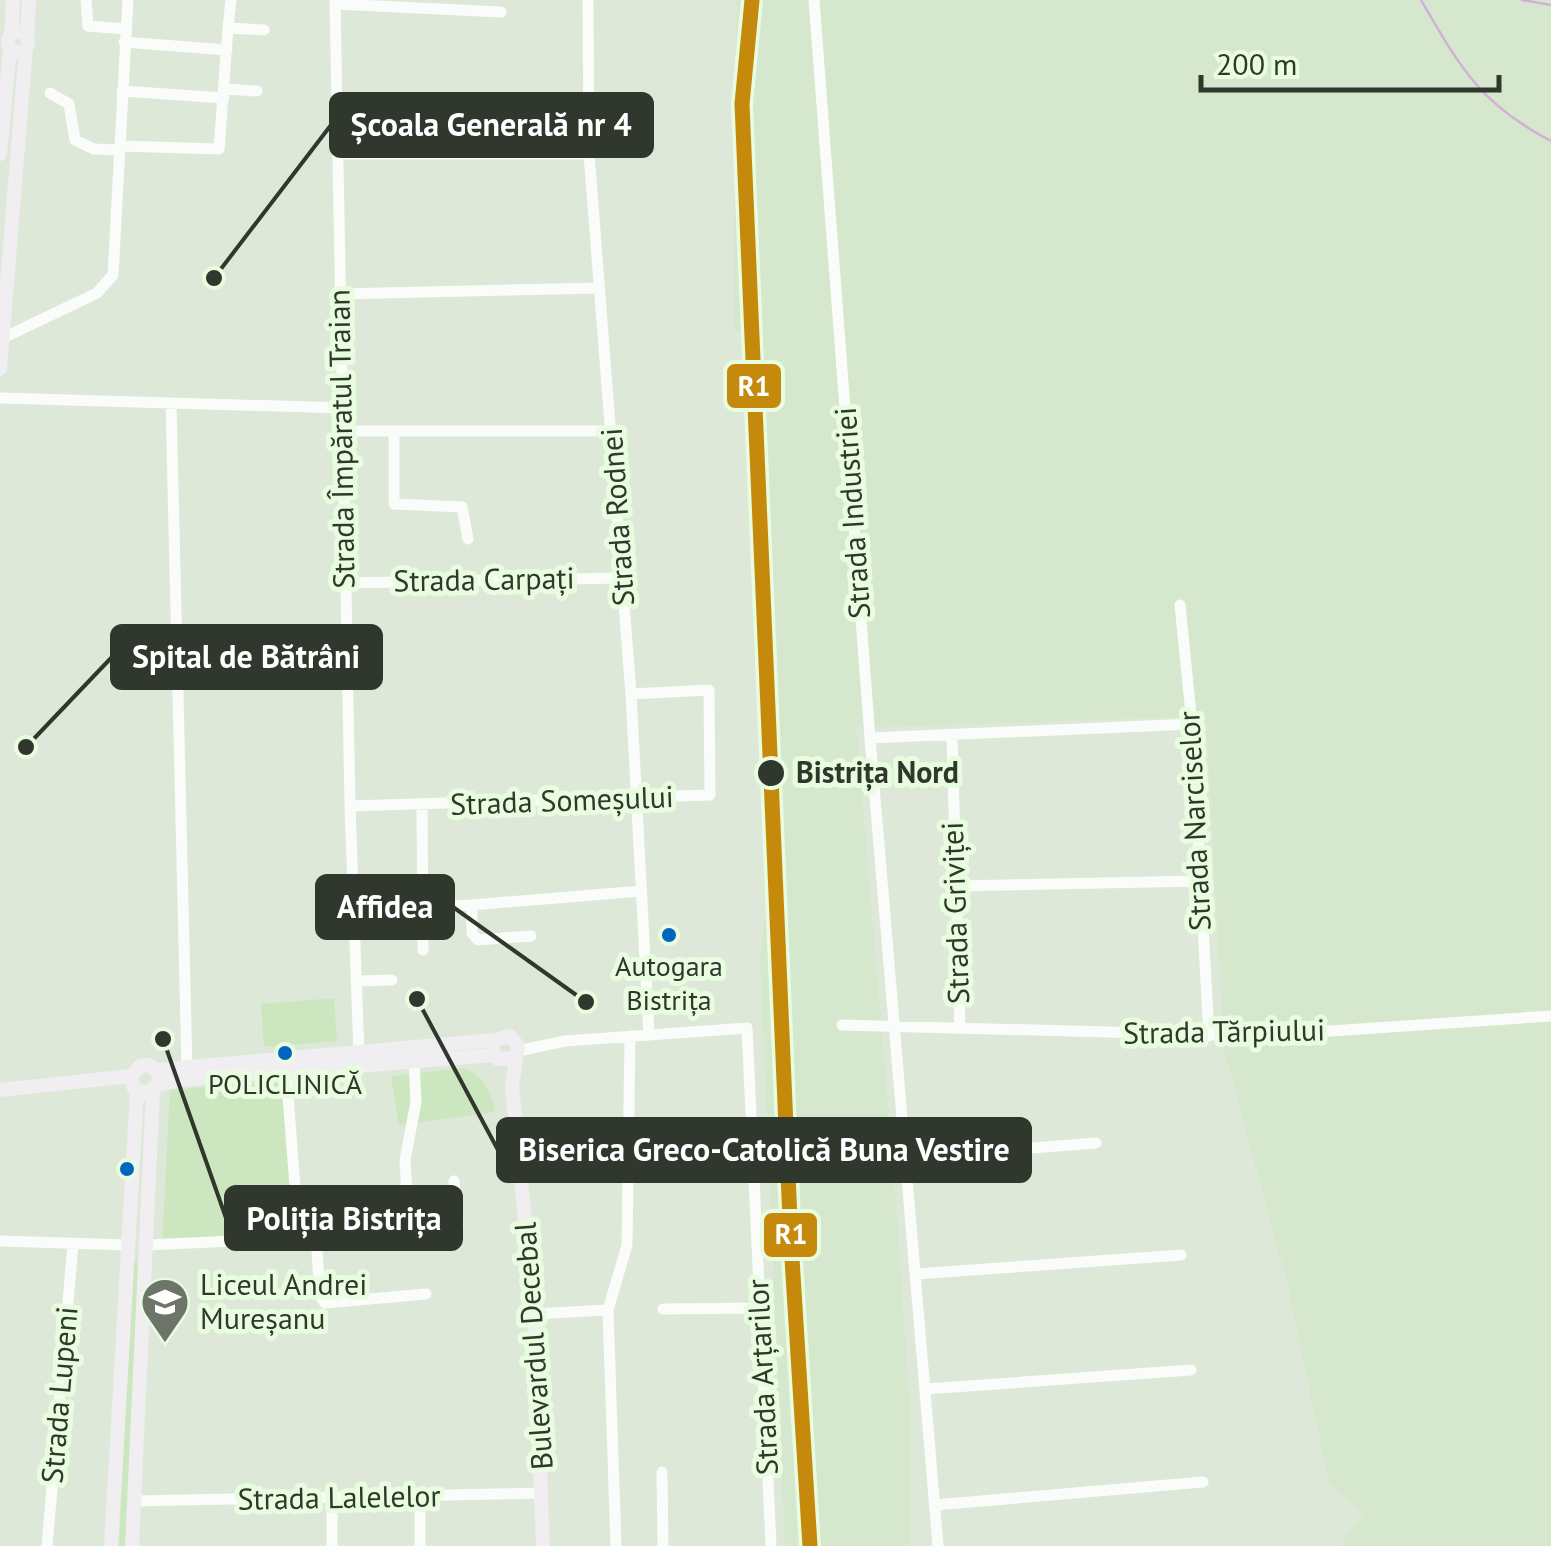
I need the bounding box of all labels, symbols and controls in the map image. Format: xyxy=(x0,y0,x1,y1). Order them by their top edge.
scale bar xyxy=(1201,30,1498,92)
text: 200 m xyxy=(1216,44,1297,83)
callout: Școala Generală nr 4 xyxy=(331,94,652,156)
text: Școala Generală nr 4 xyxy=(350,103,632,145)
street label: Strada Împăratul Traian xyxy=(318,289,363,589)
line badge: R1 xyxy=(725,362,783,410)
text: R1 xyxy=(738,367,770,404)
street label: Strada Industriei xyxy=(825,406,878,620)
street label: Strada Rodnei xyxy=(591,427,642,608)
street label: Strada Carpați xyxy=(393,557,575,600)
callout: Spital de Bătrâni xyxy=(112,626,381,688)
text: Spital de Bătrâni xyxy=(132,635,360,677)
street label: Strada Narciselor xyxy=(1168,710,1219,932)
place label: Bistrița Nord xyxy=(796,752,959,792)
marker: Bistrița Nord xyxy=(755,757,787,789)
street label: Strada Someșului xyxy=(450,776,674,823)
street label: Strada Griviței xyxy=(932,821,977,1005)
callout: Affidea xyxy=(317,876,453,938)
text: Affidea xyxy=(337,885,433,927)
marker: Autogara Bistrița xyxy=(659,925,679,945)
place label: Autogara Bistrița xyxy=(615,947,723,1018)
street label: Strada Tărpiului xyxy=(1123,1009,1325,1052)
marker: POLICLINICĂ xyxy=(275,1043,295,1063)
place label: POLICLINICĂ xyxy=(208,1065,363,1102)
callout: Biserica Greco-Catolică Buna Vestire xyxy=(498,1119,1030,1181)
text: Biserica Greco-Catolică Buna Vestire xyxy=(518,1128,1010,1170)
unlabelled marker xyxy=(117,1159,137,1179)
callout: Poliția Bistrița xyxy=(226,1187,461,1249)
text: Poliția Bistrița xyxy=(246,1197,442,1239)
line badge: R1 xyxy=(762,1211,819,1259)
text: R1 xyxy=(775,1215,807,1252)
street label: Bulevardul Decebal xyxy=(504,1221,561,1471)
place label: Liceul Andrei Mureșanu xyxy=(200,1264,367,1337)
school or university icon: Liceul Andrei Mureșanu xyxy=(139,1276,191,1344)
street label: Strada Arțarilor xyxy=(737,1278,786,1476)
street label: Strada Lupeni xyxy=(31,1305,86,1485)
street label: Strada Lalelelor xyxy=(237,1475,441,1518)

